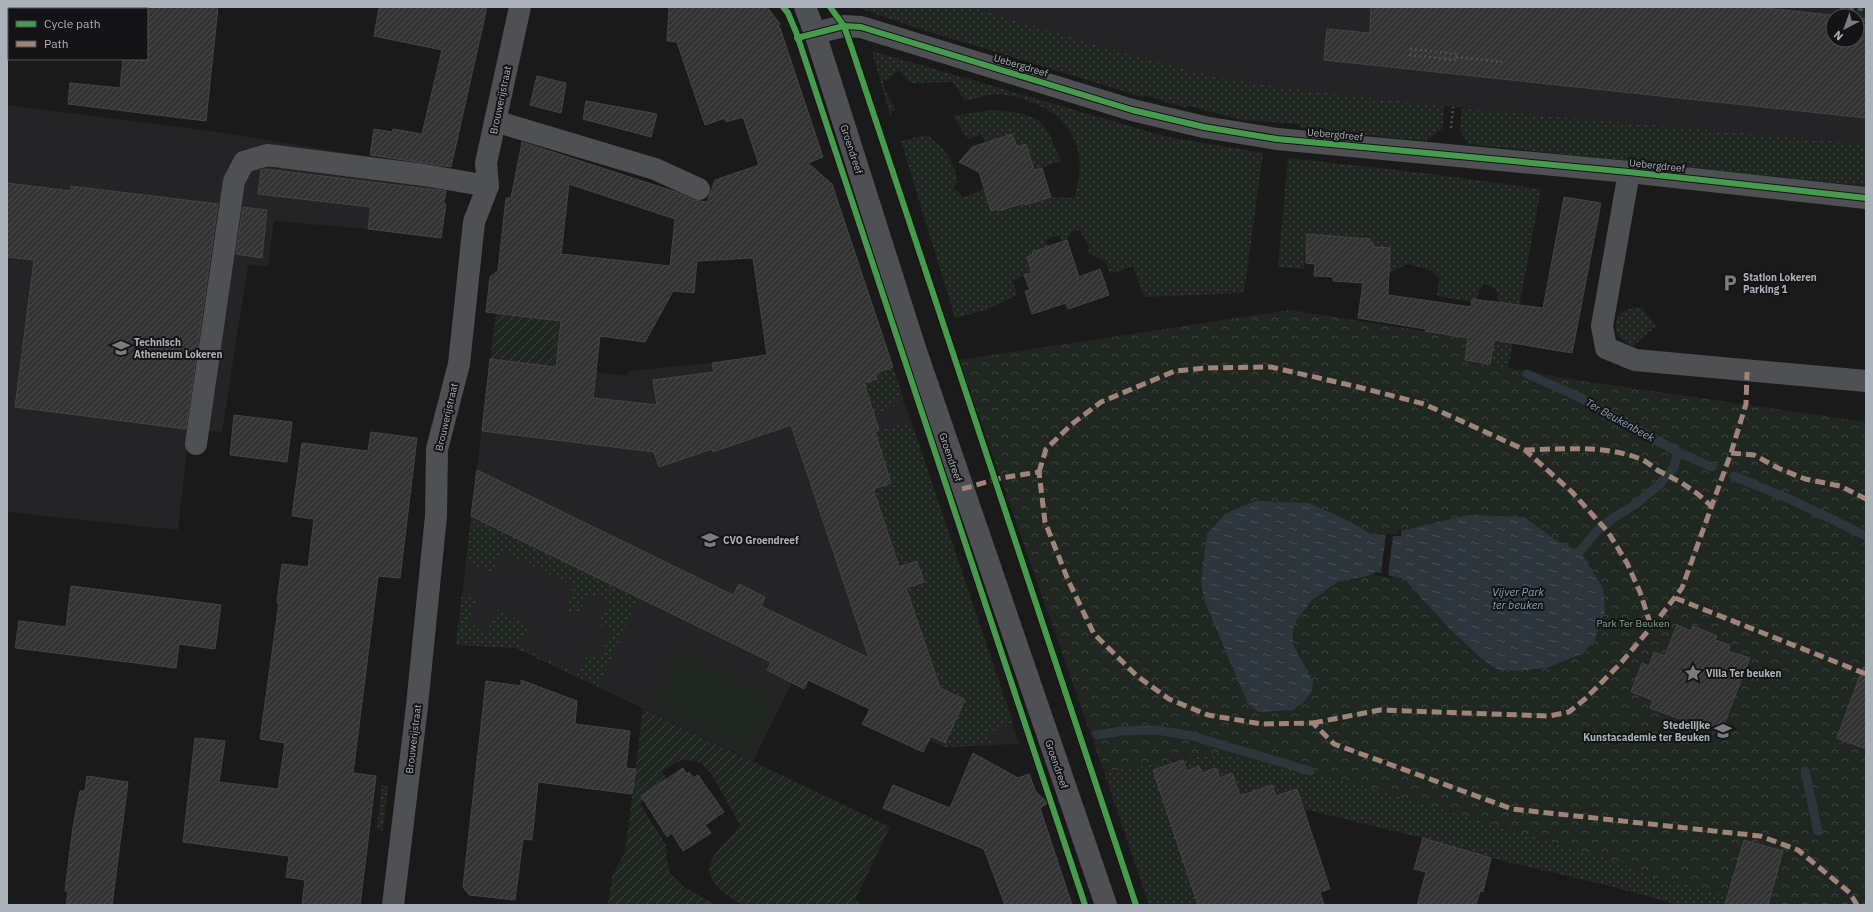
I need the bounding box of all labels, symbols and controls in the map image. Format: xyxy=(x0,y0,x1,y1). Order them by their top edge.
legend xyxy=(8,8,148,60)
north arrow xyxy=(1825,8,1865,48)
text: Cycle path xyxy=(44,16,101,31)
text: N xyxy=(1831,28,1846,43)
text: Path xyxy=(44,36,69,51)
street label: Uebergdreef xyxy=(992,51,1050,80)
street label: Brouwerijstraat xyxy=(487,64,514,135)
street label: Groendreef xyxy=(837,123,866,176)
street label: Uebergdreef xyxy=(1307,126,1364,143)
street label: Uebergdreef xyxy=(1628,156,1686,175)
place label: Station Lokeren Parking 1 xyxy=(1743,271,1817,296)
parking icon: Station Lokeren Parking 1 xyxy=(1720,273,1740,293)
place label: Technisch Atheneum Lokeren xyxy=(134,336,222,361)
school or university icon: Technisch Atheneum Lokeren xyxy=(111,338,131,358)
street label: Brouwerijstraat xyxy=(432,381,461,452)
water label: Ter Beukenbeek xyxy=(1583,395,1657,445)
street label: Groendreef xyxy=(936,431,965,484)
school or university icon: CVO Groendreef xyxy=(700,530,720,550)
place label: CVO Groendreef xyxy=(723,534,799,547)
water label: Vijver Park ter beuken xyxy=(1492,585,1544,612)
park label: Park Ter Beuken xyxy=(1596,617,1670,630)
place icon: Villa Ter beuken xyxy=(1683,663,1703,683)
place label: Villa Ter beuken xyxy=(1706,667,1781,680)
street label: Brouwerijstraat xyxy=(403,703,424,774)
place label: Stedelijke Kunstacademie ter Beuken xyxy=(1583,719,1710,744)
school or university icon: Stedelijke Kunstacademie ter Beuken xyxy=(1713,721,1733,741)
street label: Groendreef xyxy=(1042,738,1071,791)

